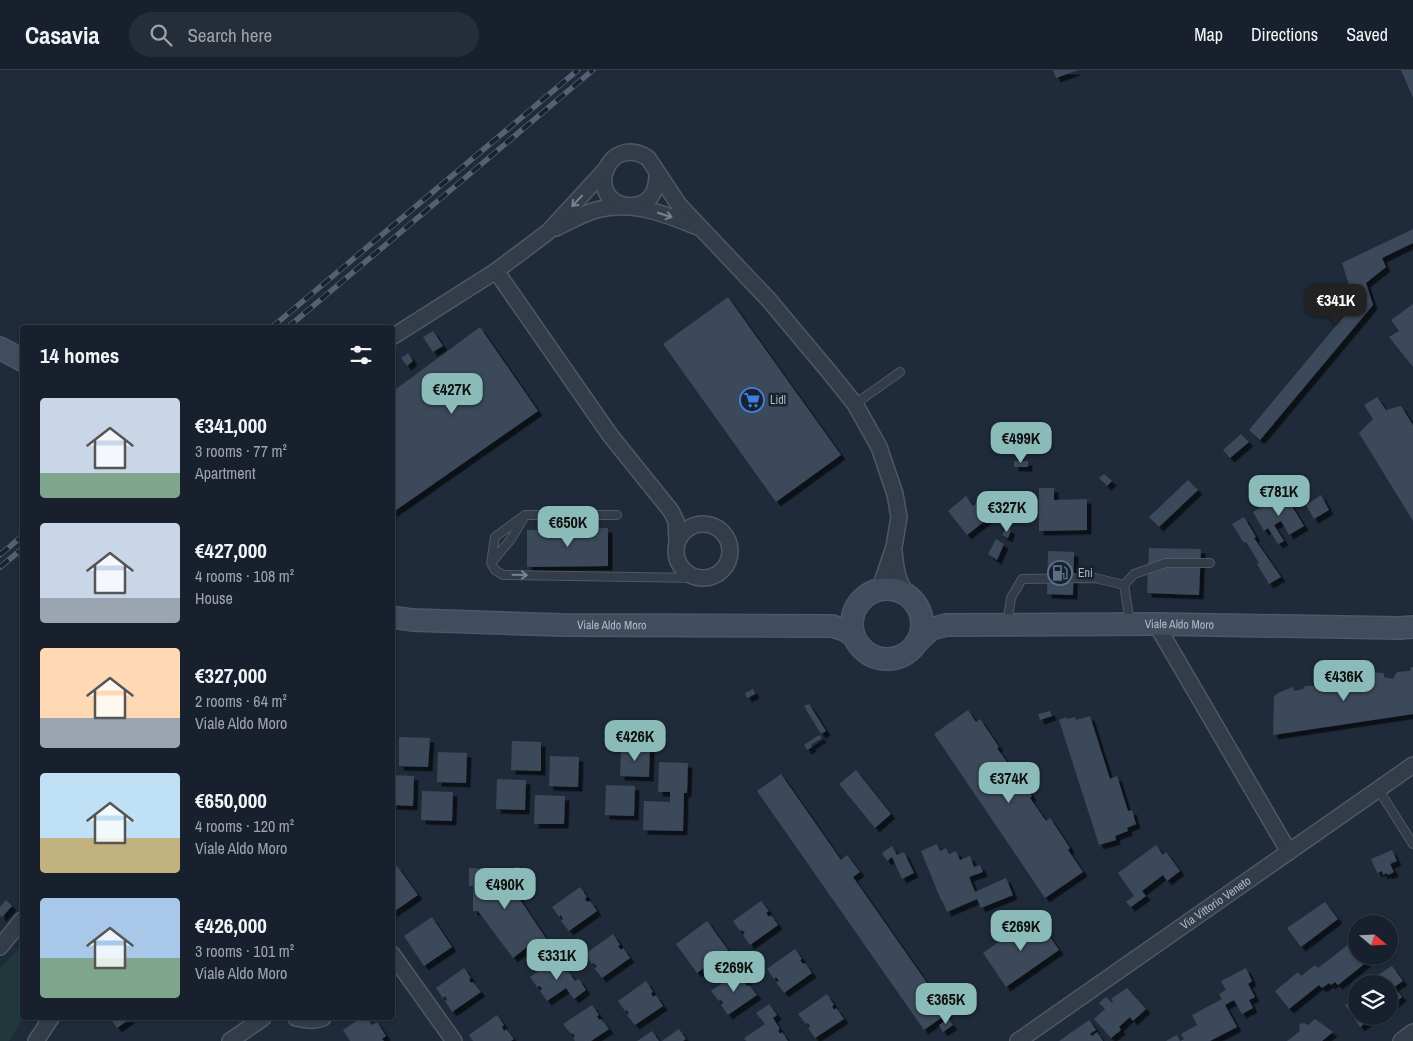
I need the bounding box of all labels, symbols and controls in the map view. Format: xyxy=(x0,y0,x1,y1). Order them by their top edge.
search box xyxy=(129,12,479,57)
text: Casavia xyxy=(25,19,99,51)
icon: search xyxy=(147,21,175,49)
text: Search here xyxy=(187,22,272,48)
text: Map xyxy=(1194,22,1223,47)
text: Directions xyxy=(1251,22,1318,47)
text: Saved xyxy=(1346,22,1388,47)
one-way arrow xyxy=(571,195,583,208)
one-way arrow xyxy=(657,211,673,220)
pin: €341K xyxy=(1301,284,1371,326)
text: €341K xyxy=(1317,289,1355,311)
text: 14 homes xyxy=(40,341,119,370)
icon: filters xyxy=(347,341,375,369)
pin: €427K xyxy=(417,372,487,415)
text: €427K xyxy=(433,378,471,400)
supermarket icon: Lidl xyxy=(739,387,765,413)
place label: Lidl xyxy=(770,392,786,408)
text: €341,000 xyxy=(195,411,267,440)
icon: home xyxy=(80,418,140,478)
pin: €499K xyxy=(986,422,1056,464)
text: €499K xyxy=(1002,427,1040,449)
text: 3 rooms · 77 m² xyxy=(195,440,287,462)
text: Apartment xyxy=(195,462,256,484)
pin: €781K xyxy=(1244,474,1314,517)
text: €781K xyxy=(1260,480,1298,502)
pin: €327K xyxy=(972,490,1042,533)
text: €327K xyxy=(988,496,1026,518)
pin: €650K xyxy=(533,506,603,548)
text: €650K xyxy=(549,511,587,533)
text: €427,000 xyxy=(195,536,267,565)
icon: home xyxy=(80,543,140,603)
fuel station icon: Eni xyxy=(1047,560,1073,586)
text: 4 rooms · 108 m² xyxy=(195,565,294,587)
place label: Eni xyxy=(1078,565,1093,581)
one-way arrow xyxy=(511,571,527,580)
text: House xyxy=(195,587,233,609)
street label: Viale Aldo Moro xyxy=(1145,616,1214,633)
street label: Viale Aldo Moro xyxy=(577,617,646,633)
pin: €436K xyxy=(1309,660,1379,702)
text: €327,000 xyxy=(195,661,267,690)
text: €436K xyxy=(1325,665,1363,687)
icon: home xyxy=(80,668,140,728)
text: 2 rooms · 64 m² xyxy=(195,690,287,712)
text: Viale Aldo Moro xyxy=(195,712,287,734)
pin: €426K xyxy=(600,720,670,762)
text: €426K xyxy=(616,725,654,747)
pin: €374K xyxy=(974,762,1044,804)
text: €374K xyxy=(990,767,1028,789)
text: €650,000 xyxy=(195,786,267,815)
icon: home xyxy=(80,793,140,853)
text: 4 rooms · 120 m² xyxy=(195,815,294,837)
text: Viale Aldo Moro xyxy=(195,837,287,859)
pin: €490K xyxy=(470,868,540,910)
text: €490K xyxy=(486,873,524,895)
street label: Via Vittorio Veneto xyxy=(1177,873,1254,933)
pin: €269K xyxy=(986,910,1056,952)
text: €426,000 xyxy=(195,911,267,940)
text: €269K xyxy=(1002,915,1040,937)
north arrow xyxy=(1348,915,1398,965)
map controls xyxy=(1348,915,1398,1025)
icon: home xyxy=(80,918,140,978)
pin: €331K xyxy=(522,938,592,981)
text: 3 rooms · 101 m² xyxy=(195,940,294,962)
text: €331K xyxy=(538,944,576,966)
pin: €269K xyxy=(699,950,769,993)
text: €269K xyxy=(715,956,753,978)
text: Viale Aldo Moro xyxy=(195,962,287,984)
button: layers xyxy=(1348,975,1398,1025)
pin: €365K xyxy=(911,982,981,1025)
text: €365K xyxy=(927,988,965,1010)

